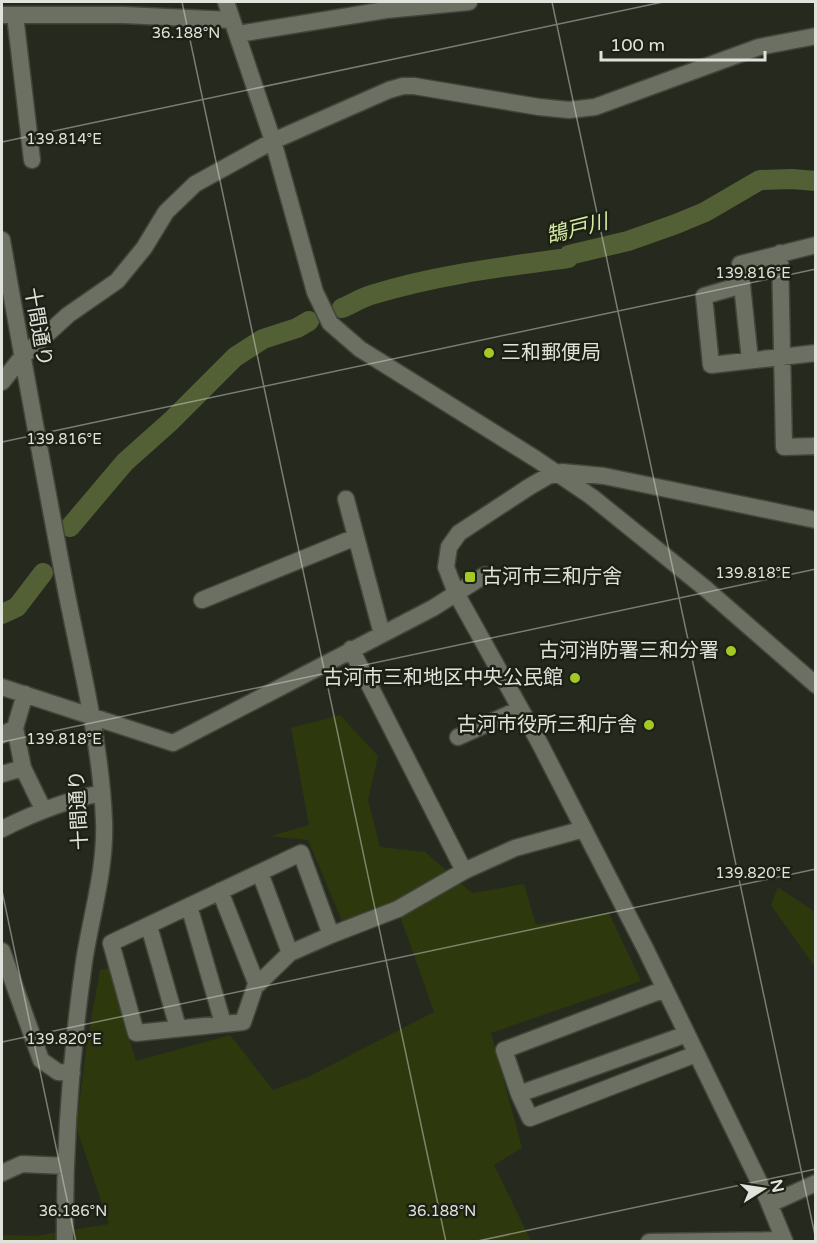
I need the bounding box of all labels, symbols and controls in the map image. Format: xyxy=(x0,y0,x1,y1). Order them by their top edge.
text: 36.188°N xyxy=(152,24,220,42)
scale bar xyxy=(601,24,764,62)
text: 100 m xyxy=(610,34,665,56)
text: 139.814°E xyxy=(26,130,102,148)
water label: 鵠戸川 xyxy=(543,209,613,249)
text: 139.816°E xyxy=(715,264,791,282)
street label: 十間通り xyxy=(19,286,57,368)
place label: 三和郵便局 xyxy=(501,341,601,365)
marker: 三和郵便局 xyxy=(482,346,496,360)
text: 139.816°E xyxy=(26,430,102,448)
text: 139.818°E xyxy=(715,564,791,582)
place label: 古河市三和庁舎 xyxy=(482,565,622,589)
marker: 古河市三和庁舎 xyxy=(463,570,477,584)
place label: 古河消防署三和分署 xyxy=(539,639,719,663)
marker: 古河消防署三和分署 xyxy=(724,644,738,658)
place label: 古河市三和地区中央公民館 xyxy=(323,666,563,690)
marker: 古河市三和地区中央公民館 xyxy=(568,671,582,685)
place label: 古河市役所三和庁舎 xyxy=(457,713,637,737)
marker: 古河市役所三和庁舎 xyxy=(642,718,656,732)
text: 139.818°E xyxy=(26,730,102,748)
street label: 十間通り xyxy=(65,769,93,851)
text: 139.820°E xyxy=(715,864,791,882)
text: 139.820°E xyxy=(26,1030,102,1048)
north arrow xyxy=(733,1159,793,1219)
text: N xyxy=(766,1178,788,1194)
text: 36.186°N xyxy=(39,1202,107,1220)
text: 36.188°N xyxy=(408,1202,476,1220)

